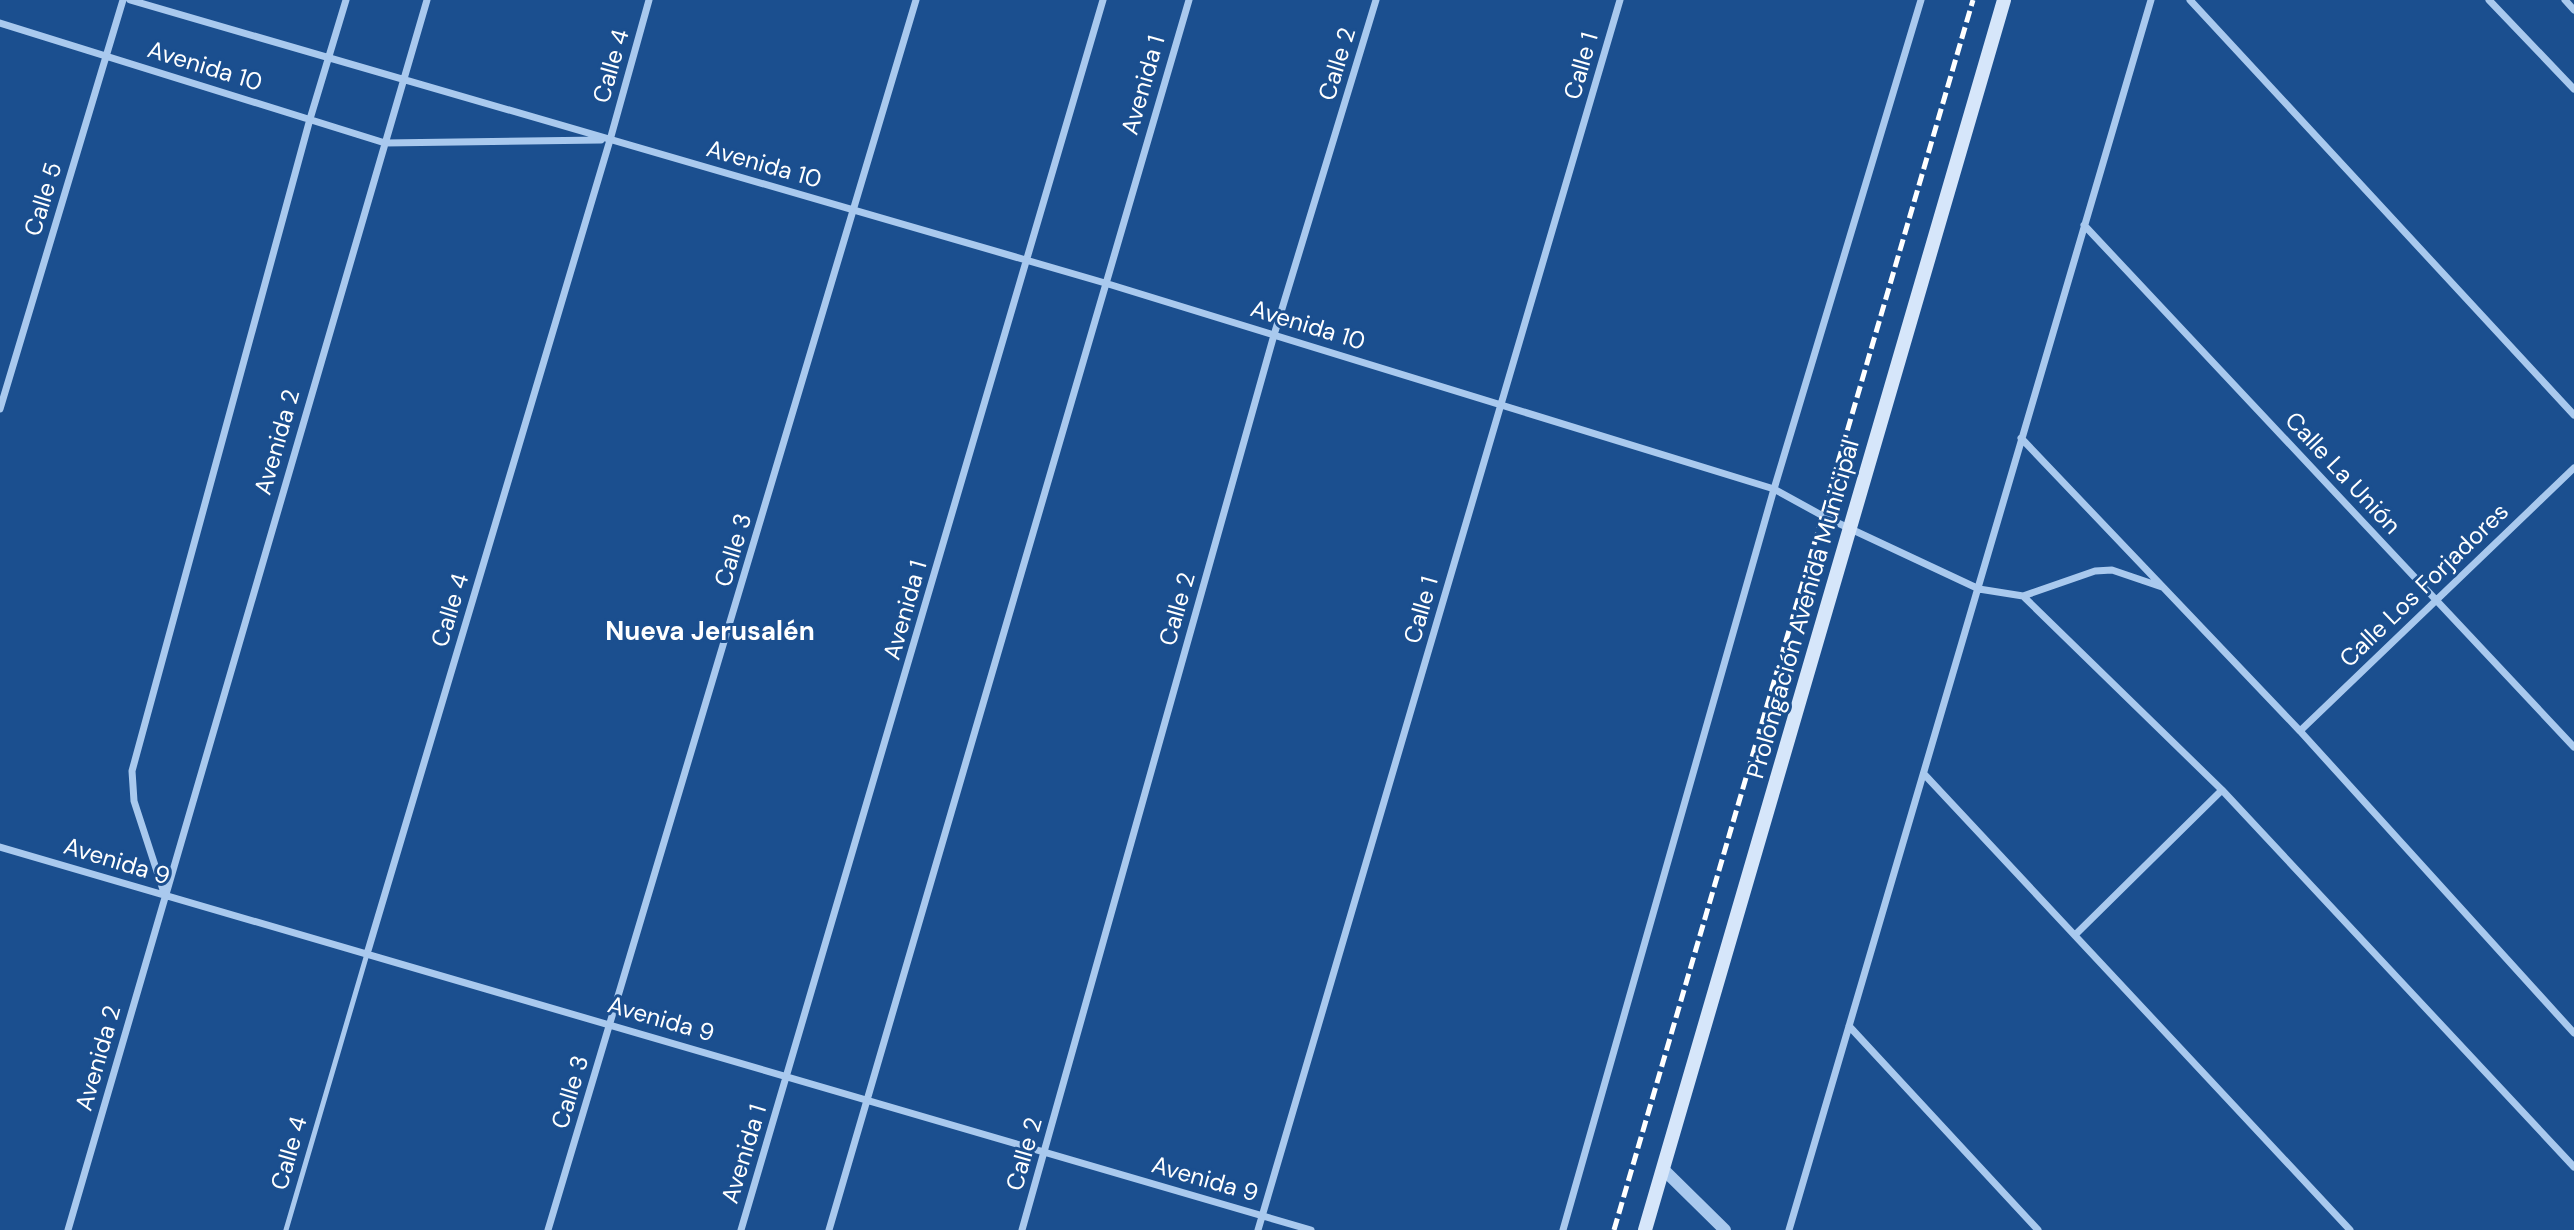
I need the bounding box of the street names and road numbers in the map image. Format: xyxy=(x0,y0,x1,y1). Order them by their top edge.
street label: Calle 2 xyxy=(1311,24,1362,104)
street label: Calle 4 xyxy=(585,25,636,106)
street label: Calle 1 xyxy=(1556,29,1605,103)
street label: Avenida 1 xyxy=(1114,32,1171,138)
street label: Avenida 10 xyxy=(144,33,266,98)
street label: Avenida 10 xyxy=(703,132,825,195)
street label: Calle 5 xyxy=(17,158,68,240)
street label: Avenida 10 xyxy=(1247,292,1369,357)
street label: Avenida 2 xyxy=(247,386,306,498)
street label: Calle La Unión xyxy=(2279,405,2408,540)
street label: Prolongación Avenida Municipal xyxy=(1739,436,1866,782)
street label: Calle Los Forjadores xyxy=(2332,496,2515,673)
street label: Calle 3 xyxy=(707,509,758,590)
street label: Avenida 1 xyxy=(876,557,933,663)
street label: Calle 4 xyxy=(424,569,475,651)
street label: Calle 2 xyxy=(1151,569,1202,649)
street label: Calle 1 xyxy=(1396,573,1445,647)
street label: Avenida 9 xyxy=(60,830,174,891)
street label: Avenida 9 xyxy=(604,989,718,1049)
street label: Avenida 2 xyxy=(68,1002,127,1114)
street label: Calle 3 xyxy=(544,1051,595,1132)
street label: Avenida 1 xyxy=(714,1101,773,1207)
street label: Calle 4 xyxy=(263,1112,314,1193)
street label: Calle 2 xyxy=(998,1114,1049,1194)
street label: Avenida 9 xyxy=(1148,1149,1262,1209)

